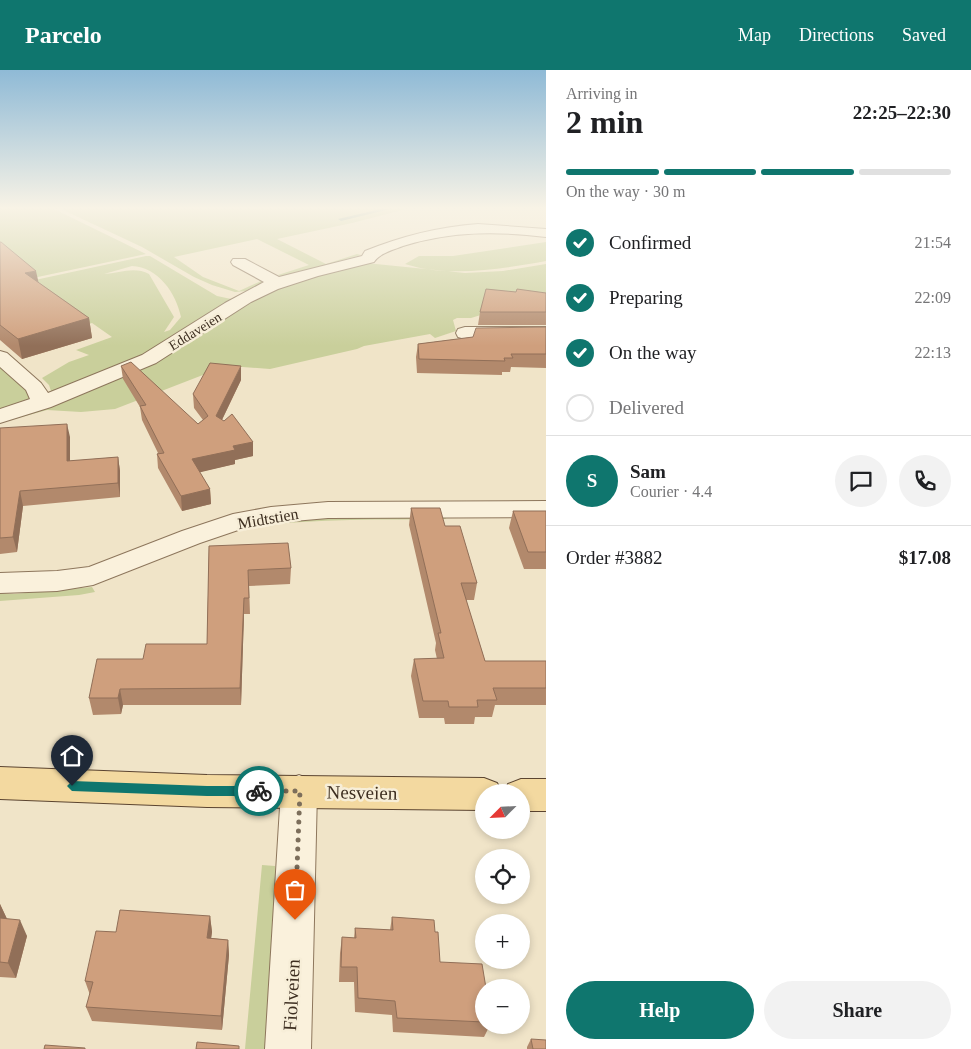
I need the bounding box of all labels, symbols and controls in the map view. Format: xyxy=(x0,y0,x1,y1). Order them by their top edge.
text: Parcelo xyxy=(25,22,102,48)
text: Map xyxy=(738,25,771,45)
text: Directions xyxy=(799,25,874,45)
text: Saved xyxy=(902,25,946,45)
text: Arriving in xyxy=(566,85,638,102)
text: 22:25–22:30 xyxy=(853,102,951,123)
text: 2 min xyxy=(566,104,643,140)
text: On the way · 30 m xyxy=(566,183,686,200)
icon: check xyxy=(566,229,594,257)
text: Confirmed xyxy=(609,232,691,253)
text: 21:54 xyxy=(915,234,951,251)
icon: check xyxy=(566,284,594,312)
text: Preparing xyxy=(609,287,683,308)
text: 22:09 xyxy=(915,289,951,306)
street label: Eddaveien xyxy=(166,309,224,353)
icon: check xyxy=(566,339,594,367)
text: On the way xyxy=(609,342,697,363)
text: 22:13 xyxy=(915,344,951,361)
text: Delivered xyxy=(609,397,684,418)
button: chat xyxy=(835,455,887,507)
button: phone xyxy=(899,455,951,507)
text: Sam xyxy=(630,461,666,482)
text: S xyxy=(587,470,597,491)
text: Courier · 4.4 xyxy=(630,483,712,500)
street label: Midtstien xyxy=(236,505,300,532)
text: Order #3882 xyxy=(566,547,663,568)
text: $17.08 xyxy=(899,547,951,568)
pin xyxy=(51,735,93,786)
icon: home xyxy=(58,742,86,770)
courier xyxy=(234,766,284,816)
icon: bike xyxy=(245,777,273,805)
street label: Nesveien xyxy=(326,781,398,804)
north arrow xyxy=(475,784,530,839)
map controls xyxy=(475,784,530,1034)
button: locate xyxy=(475,849,530,904)
pin xyxy=(274,869,316,920)
icon: bag xyxy=(281,876,309,904)
button: + xyxy=(475,914,530,969)
street label: Fiolveien xyxy=(279,958,304,1031)
button: − xyxy=(475,979,530,1034)
button: Help xyxy=(566,981,754,1039)
button: Share xyxy=(764,981,951,1039)

